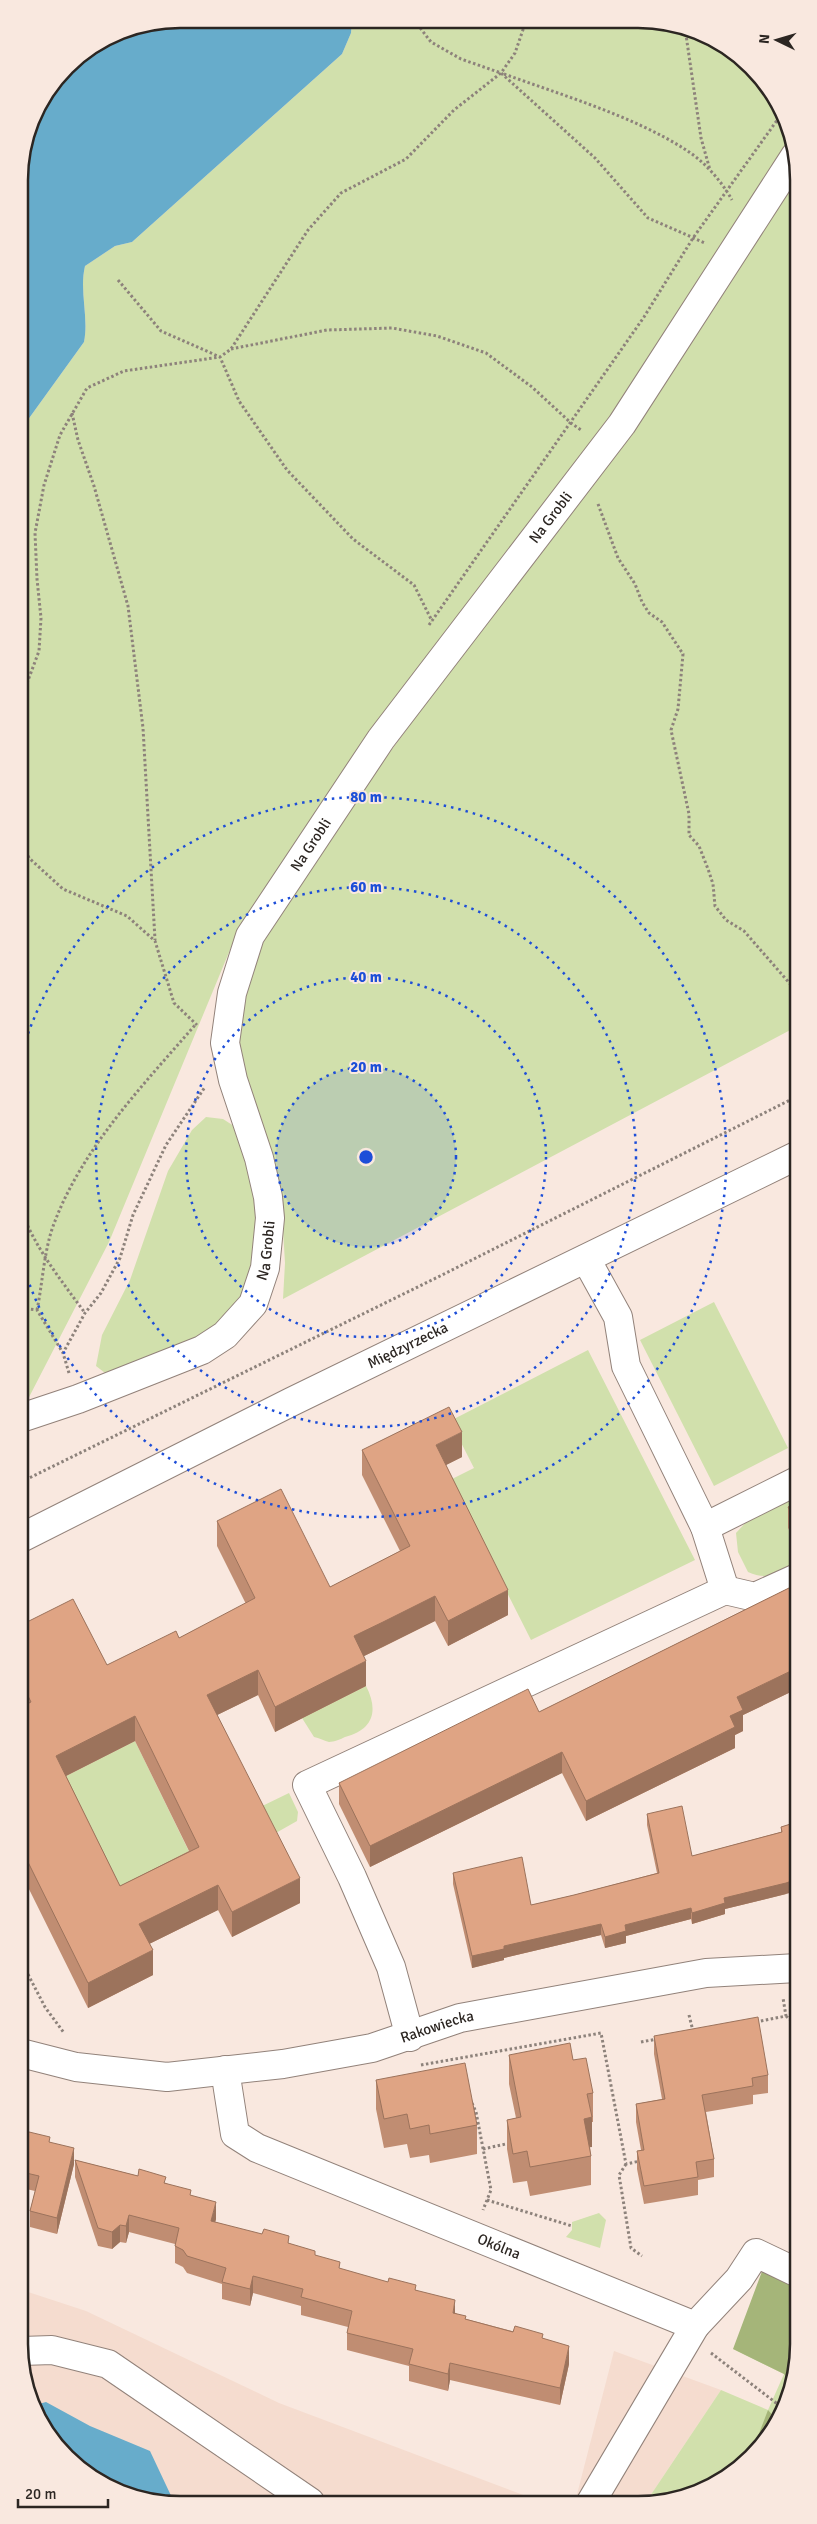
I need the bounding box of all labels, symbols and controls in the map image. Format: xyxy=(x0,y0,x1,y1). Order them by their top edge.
north arrow xyxy=(752,15,802,65)
text: N xyxy=(756,33,773,45)
street label: Na Grobli xyxy=(525,488,576,547)
text: 80 m xyxy=(350,788,382,806)
street label: Na Grobli xyxy=(287,815,335,875)
text: 60 m xyxy=(350,878,382,896)
text: 40 m xyxy=(350,968,382,986)
text: 20 m xyxy=(350,1058,382,1076)
centre of rings xyxy=(357,1148,375,1166)
street label: Na Grobli xyxy=(252,1220,279,1283)
street label: Międzyrzecka xyxy=(364,1318,451,1372)
street label: Rakowiecka xyxy=(398,2007,475,2047)
street label: Okólna xyxy=(475,2229,523,2263)
scale bar xyxy=(18,2476,108,2508)
text: 20 m xyxy=(25,2485,56,2503)

